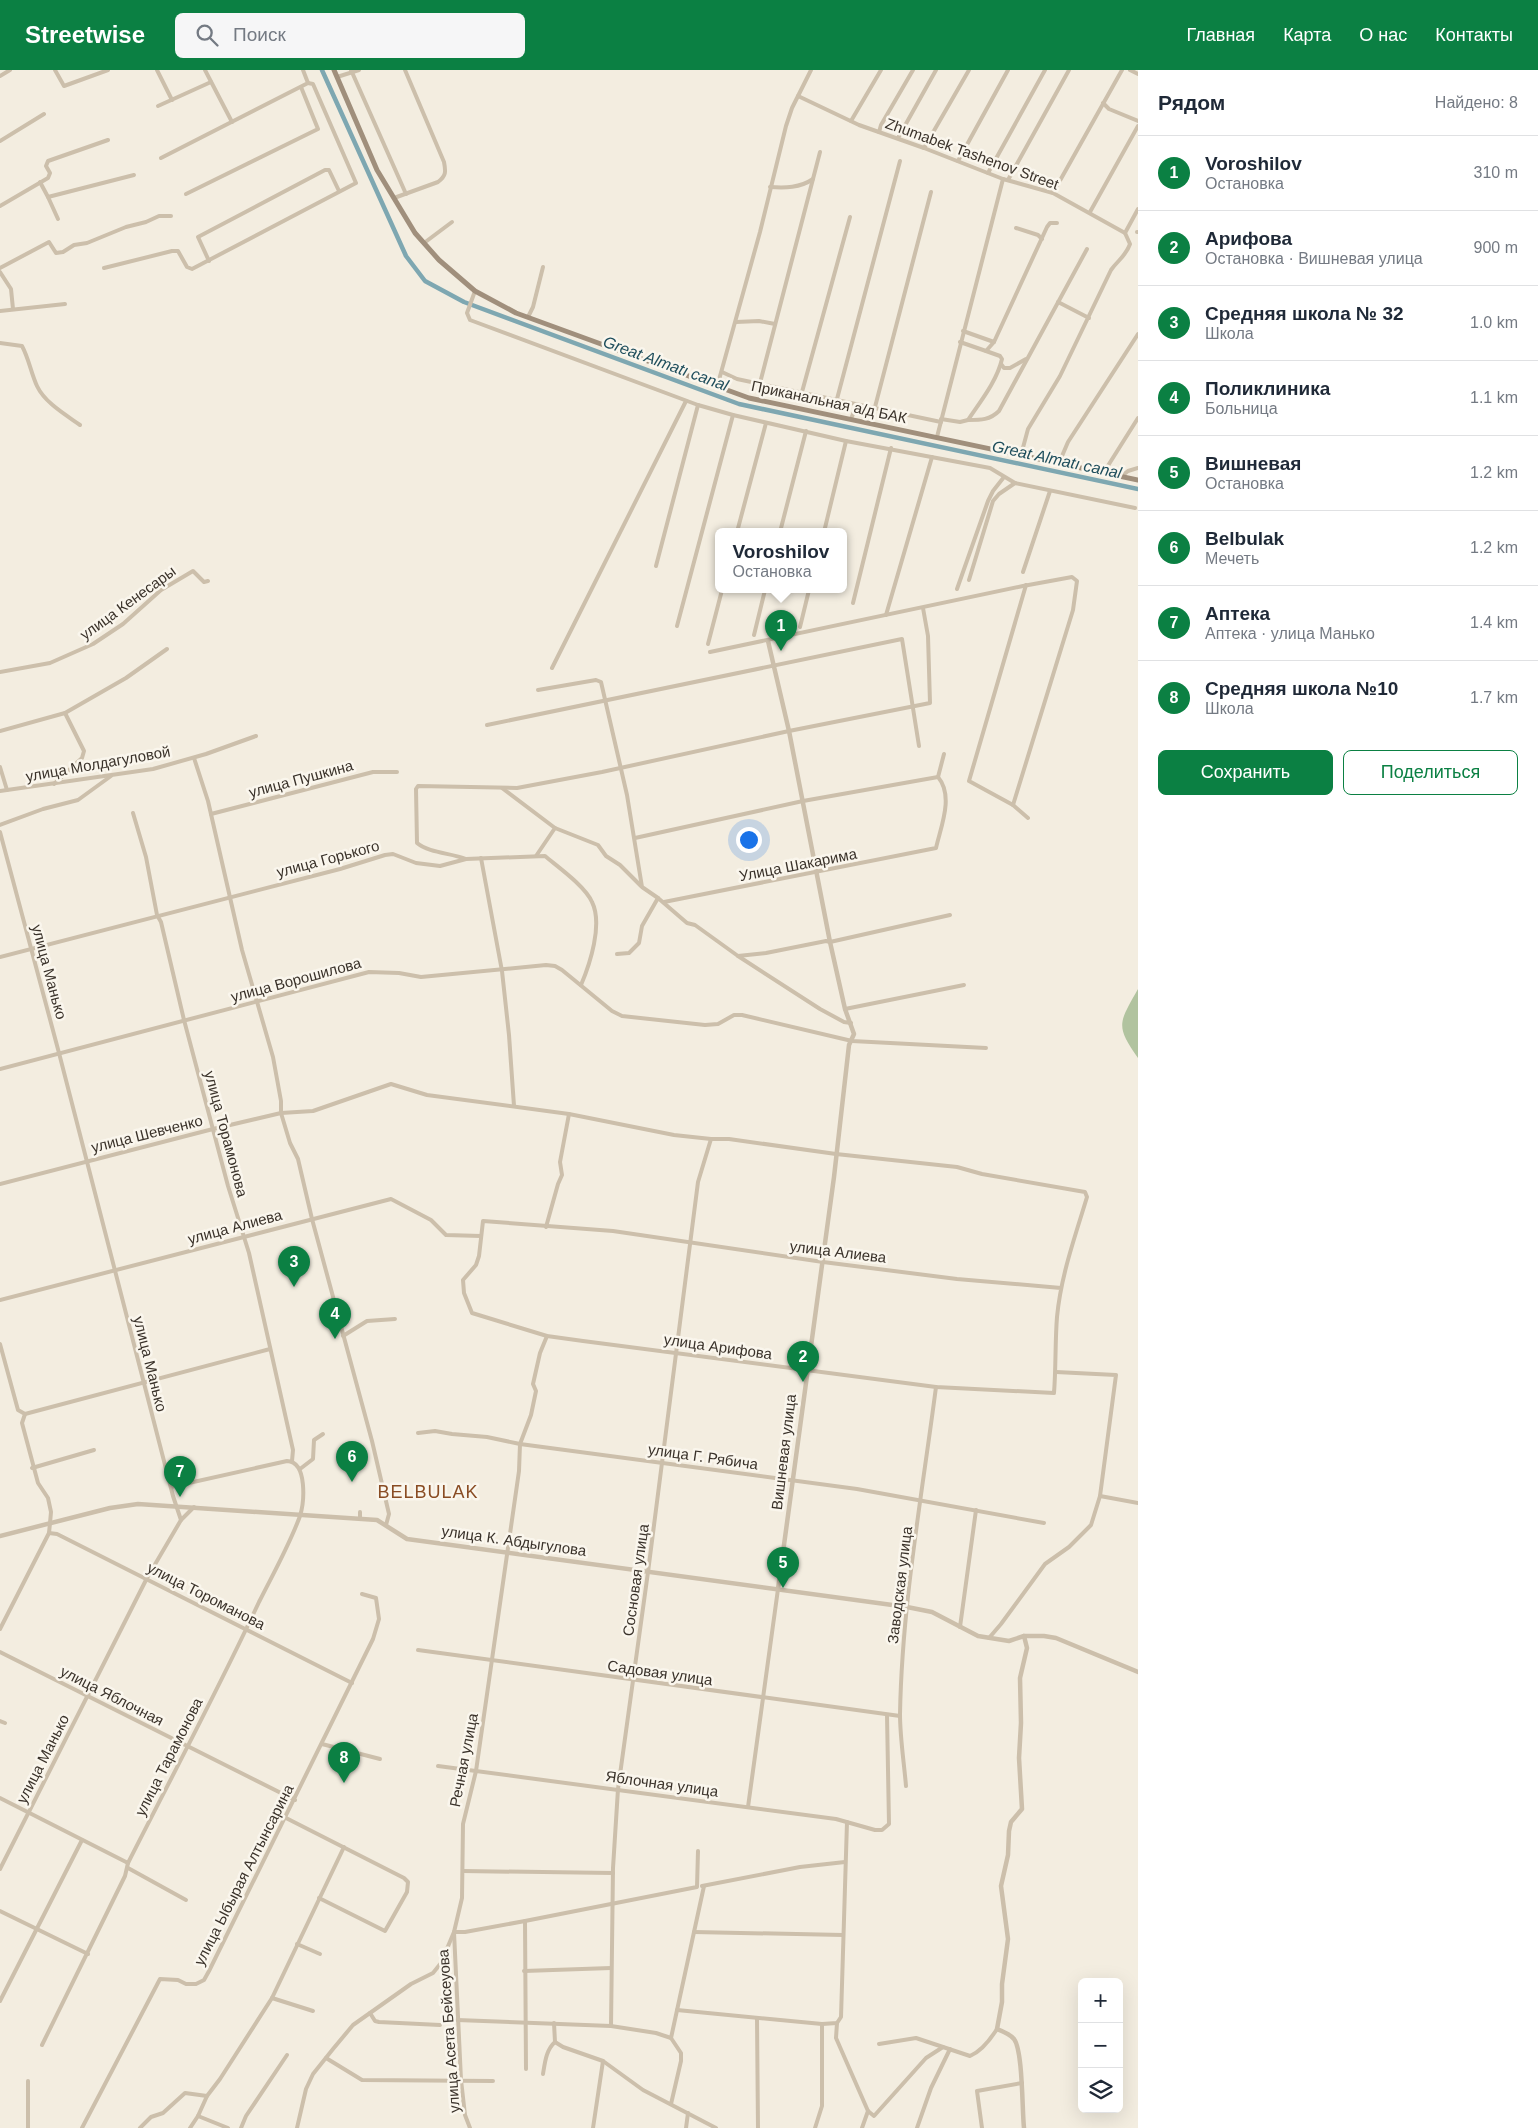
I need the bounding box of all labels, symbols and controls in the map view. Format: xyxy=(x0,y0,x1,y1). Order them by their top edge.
search box xyxy=(175,13,525,58)
text: Streetwise xyxy=(25,21,145,48)
icon: search xyxy=(193,21,221,49)
text: Поиск xyxy=(233,24,286,45)
text: Главная xyxy=(1187,25,1255,45)
text: Карта xyxy=(1283,25,1331,45)
text: О нас xyxy=(1359,25,1407,45)
text: Контакты xyxy=(1435,25,1513,45)
text: Рядом xyxy=(1158,91,1225,114)
text: Найдено: 8 xyxy=(1435,94,1518,111)
street label: Zhumabek Tashenov Street xyxy=(883,114,1062,193)
text: Voroshilov xyxy=(1205,153,1302,174)
text: 1 xyxy=(1170,164,1178,181)
text: 310 m xyxy=(1474,164,1518,181)
text: Остановка xyxy=(1205,175,1284,192)
text: Арифова xyxy=(1205,228,1292,249)
text: 2 xyxy=(1170,239,1178,256)
text: 900 m xyxy=(1474,239,1518,256)
text: Остановка · Вишневая улица xyxy=(1205,250,1423,267)
text: Средняя школа № 32 xyxy=(1205,303,1404,324)
text: 3 xyxy=(1170,314,1178,331)
text: 1.0 km xyxy=(1470,314,1518,331)
text: Школа xyxy=(1205,325,1254,342)
water label: Great Almatı canal xyxy=(601,333,731,394)
street label: Приканальная а/д БАК xyxy=(750,377,909,426)
text: Поликлиника xyxy=(1205,378,1330,399)
text: 4 xyxy=(1170,389,1178,406)
text: 1.1 km xyxy=(1470,389,1518,406)
text: Больница xyxy=(1205,400,1278,417)
water label: Great Almatı canal xyxy=(991,437,1124,482)
text: Вишневая xyxy=(1205,453,1301,474)
text: 5 xyxy=(1170,464,1178,481)
text: 1.2 km xyxy=(1470,464,1518,481)
text: Остановка xyxy=(1205,475,1284,492)
popup xyxy=(715,528,847,593)
text: Belbulak xyxy=(1205,528,1284,549)
text: 6 xyxy=(1170,539,1178,556)
text: 1.2 km xyxy=(1470,539,1518,556)
text: Voroshilov xyxy=(733,541,829,562)
text: Мечеть xyxy=(1205,550,1259,567)
street label: улица Кенесары xyxy=(77,562,179,643)
text: Остановка xyxy=(733,563,812,580)
text: Аптека xyxy=(1205,603,1270,624)
pin: 1 xyxy=(765,610,797,651)
text: 7 xyxy=(1170,614,1178,631)
text: 1.4 km xyxy=(1470,614,1518,631)
text: Аптека · улица Манько xyxy=(1205,625,1375,642)
text: Средняя школа №10 xyxy=(1205,678,1398,699)
text: 8 xyxy=(1170,689,1178,706)
text: 1.7 km xyxy=(1470,689,1518,706)
text: Школа xyxy=(1205,700,1254,717)
street label: улица Молдагуловой xyxy=(24,742,171,785)
button: Сохранить xyxy=(1158,750,1333,795)
button: Поделиться xyxy=(1343,750,1518,795)
street label: улица Пушкина xyxy=(247,756,356,801)
your location xyxy=(736,827,762,853)
street label: улица Горького xyxy=(275,837,381,880)
street label: Улица Шакарима xyxy=(738,845,859,884)
street label: улица Манько xyxy=(29,923,70,1021)
street label: улица Ворошилова xyxy=(229,954,364,1005)
street label: улица Торамонова xyxy=(201,1069,252,1199)
street label: улица Шевченко xyxy=(89,1111,204,1156)
street label: улица Алиева xyxy=(186,1206,285,1247)
street label: улица Алиева xyxy=(789,1237,888,1266)
pin: 3 xyxy=(278,1246,310,1287)
pin: 4 xyxy=(319,1298,351,1339)
street label: улица Манько xyxy=(130,1314,171,1413)
street label: улица Арифова xyxy=(663,1331,774,1363)
pin: 2 xyxy=(787,1341,819,1382)
street label: Вишневая улица xyxy=(768,1392,799,1511)
street label: улица Г. Рябича xyxy=(647,1440,760,1473)
pin: 6 xyxy=(336,1441,368,1482)
pin: 7 xyxy=(164,1456,196,1497)
district label: BELBULAK xyxy=(377,1482,479,1502)
street label: улица К. Абдыгулова xyxy=(441,1522,588,1559)
street label: Сосновая улица xyxy=(619,1522,652,1637)
street label: Заводская улица xyxy=(884,1525,915,1645)
pin: 5 xyxy=(767,1547,799,1588)
street label: улица Тороманова xyxy=(145,1559,269,1633)
street label: Садовая улица xyxy=(606,1657,714,1688)
street label: улица Яблочная xyxy=(58,1662,167,1729)
street label: улица Тарамонова xyxy=(131,1694,206,1819)
street label: улица Манько xyxy=(13,1711,72,1806)
street label: Речная улица xyxy=(446,1711,481,1808)
pin: 8 xyxy=(328,1742,360,1783)
street label: Яблочная улица xyxy=(605,1767,720,1800)
street label: улица Ыбырая Алтынсарина xyxy=(190,1781,297,1968)
street label: улица Асета Бейсеуова xyxy=(434,1948,463,2113)
map controls xyxy=(1078,1978,1123,2113)
button: + xyxy=(1078,1978,1123,2023)
button: − xyxy=(1078,2023,1123,2068)
button: layers xyxy=(1078,2068,1123,2113)

